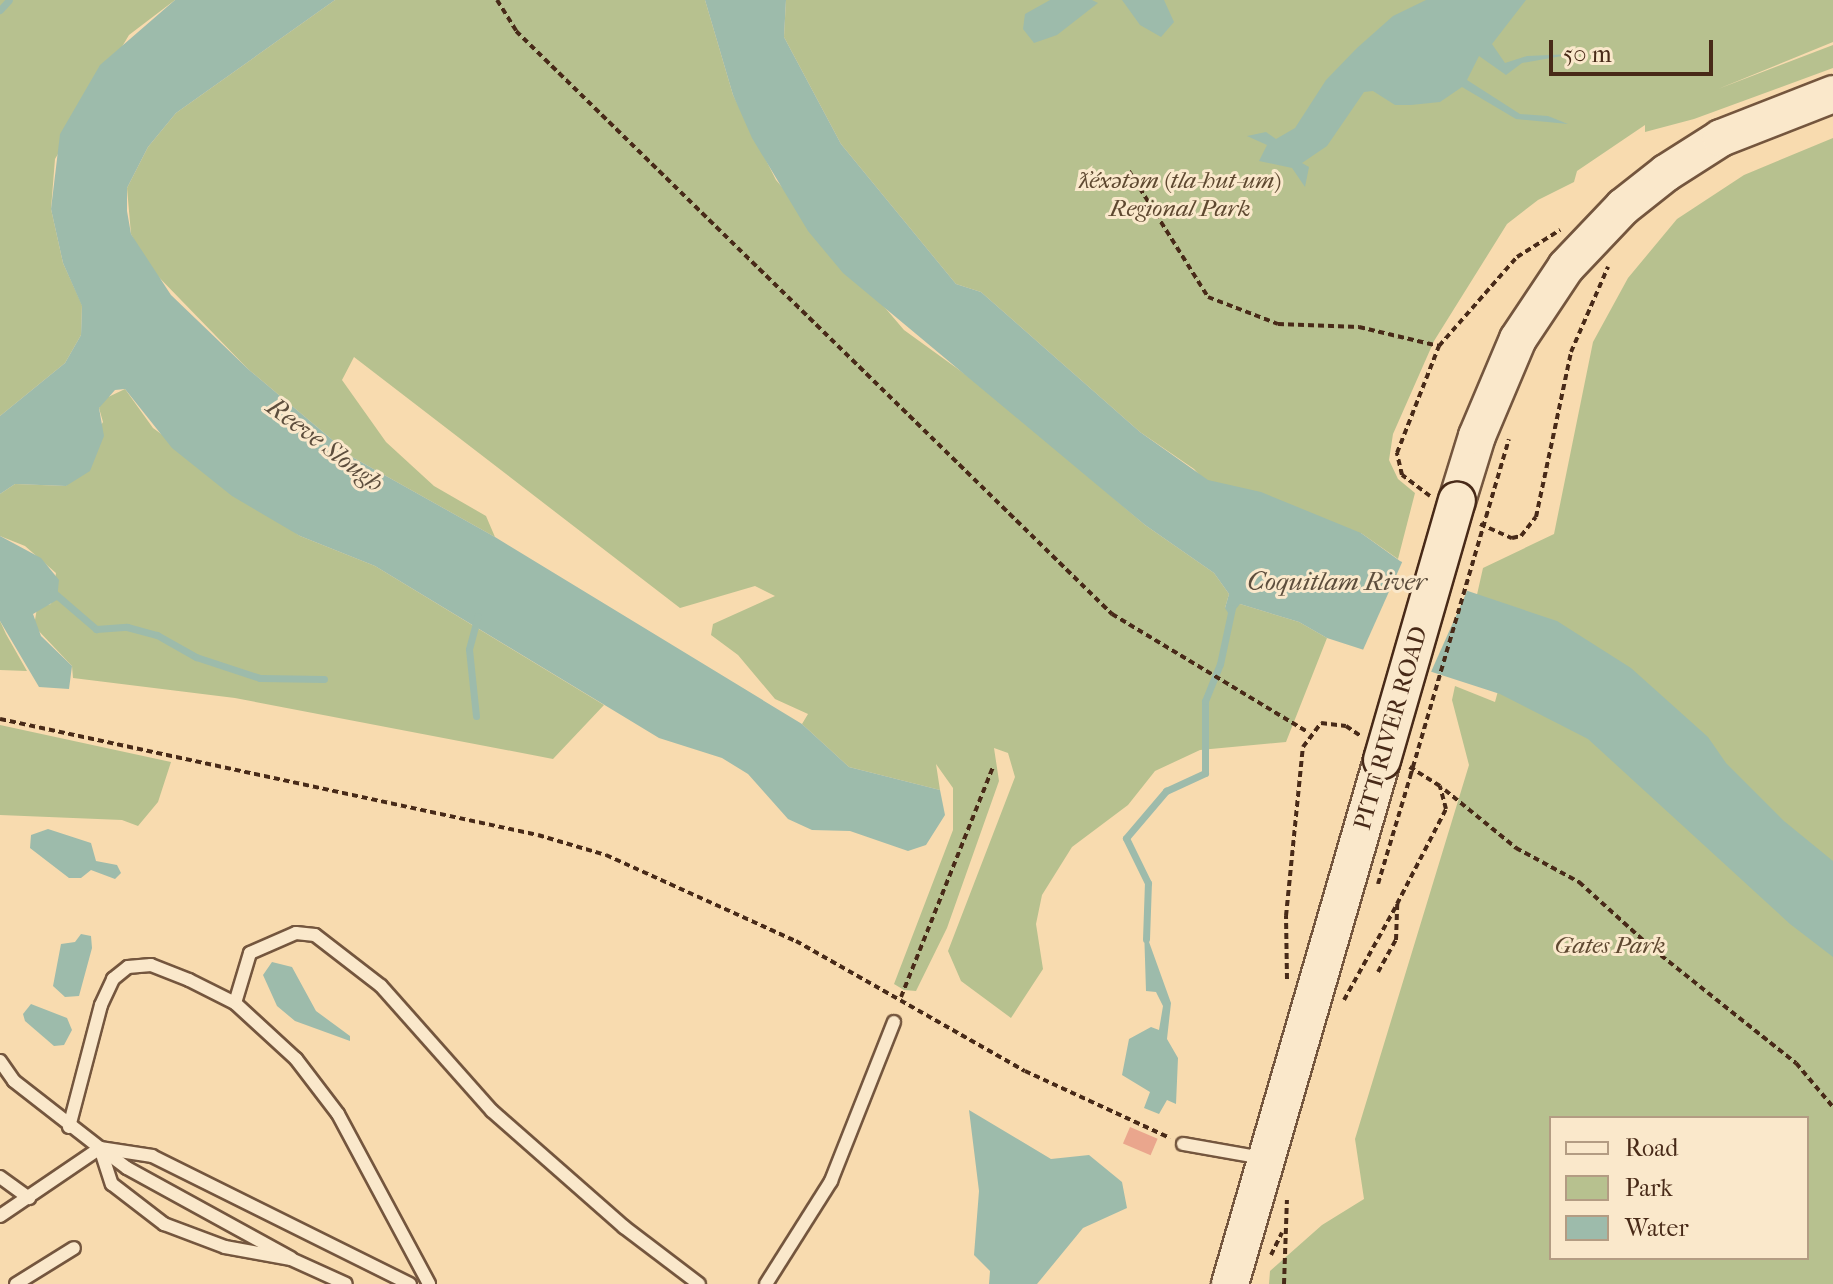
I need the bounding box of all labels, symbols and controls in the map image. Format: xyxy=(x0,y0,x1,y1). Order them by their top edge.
scale bar xyxy=(1553,24,1717,74)
text: 50 m xyxy=(1563,40,1612,68)
park label: ƛ̓éxətəm (tla-hut-um) Regional Park xyxy=(1079,167,1281,223)
water label: Reeve Slough xyxy=(261,391,389,499)
water label: Coquitlam River xyxy=(1247,566,1427,598)
street label: PITT RIVER ROAD xyxy=(1348,623,1434,833)
park label: Gates Park xyxy=(1554,932,1666,960)
legend xyxy=(1549,1116,1809,1260)
text: Road xyxy=(1625,1134,1678,1162)
text: Park xyxy=(1625,1174,1673,1202)
text: Water xyxy=(1625,1214,1689,1242)

